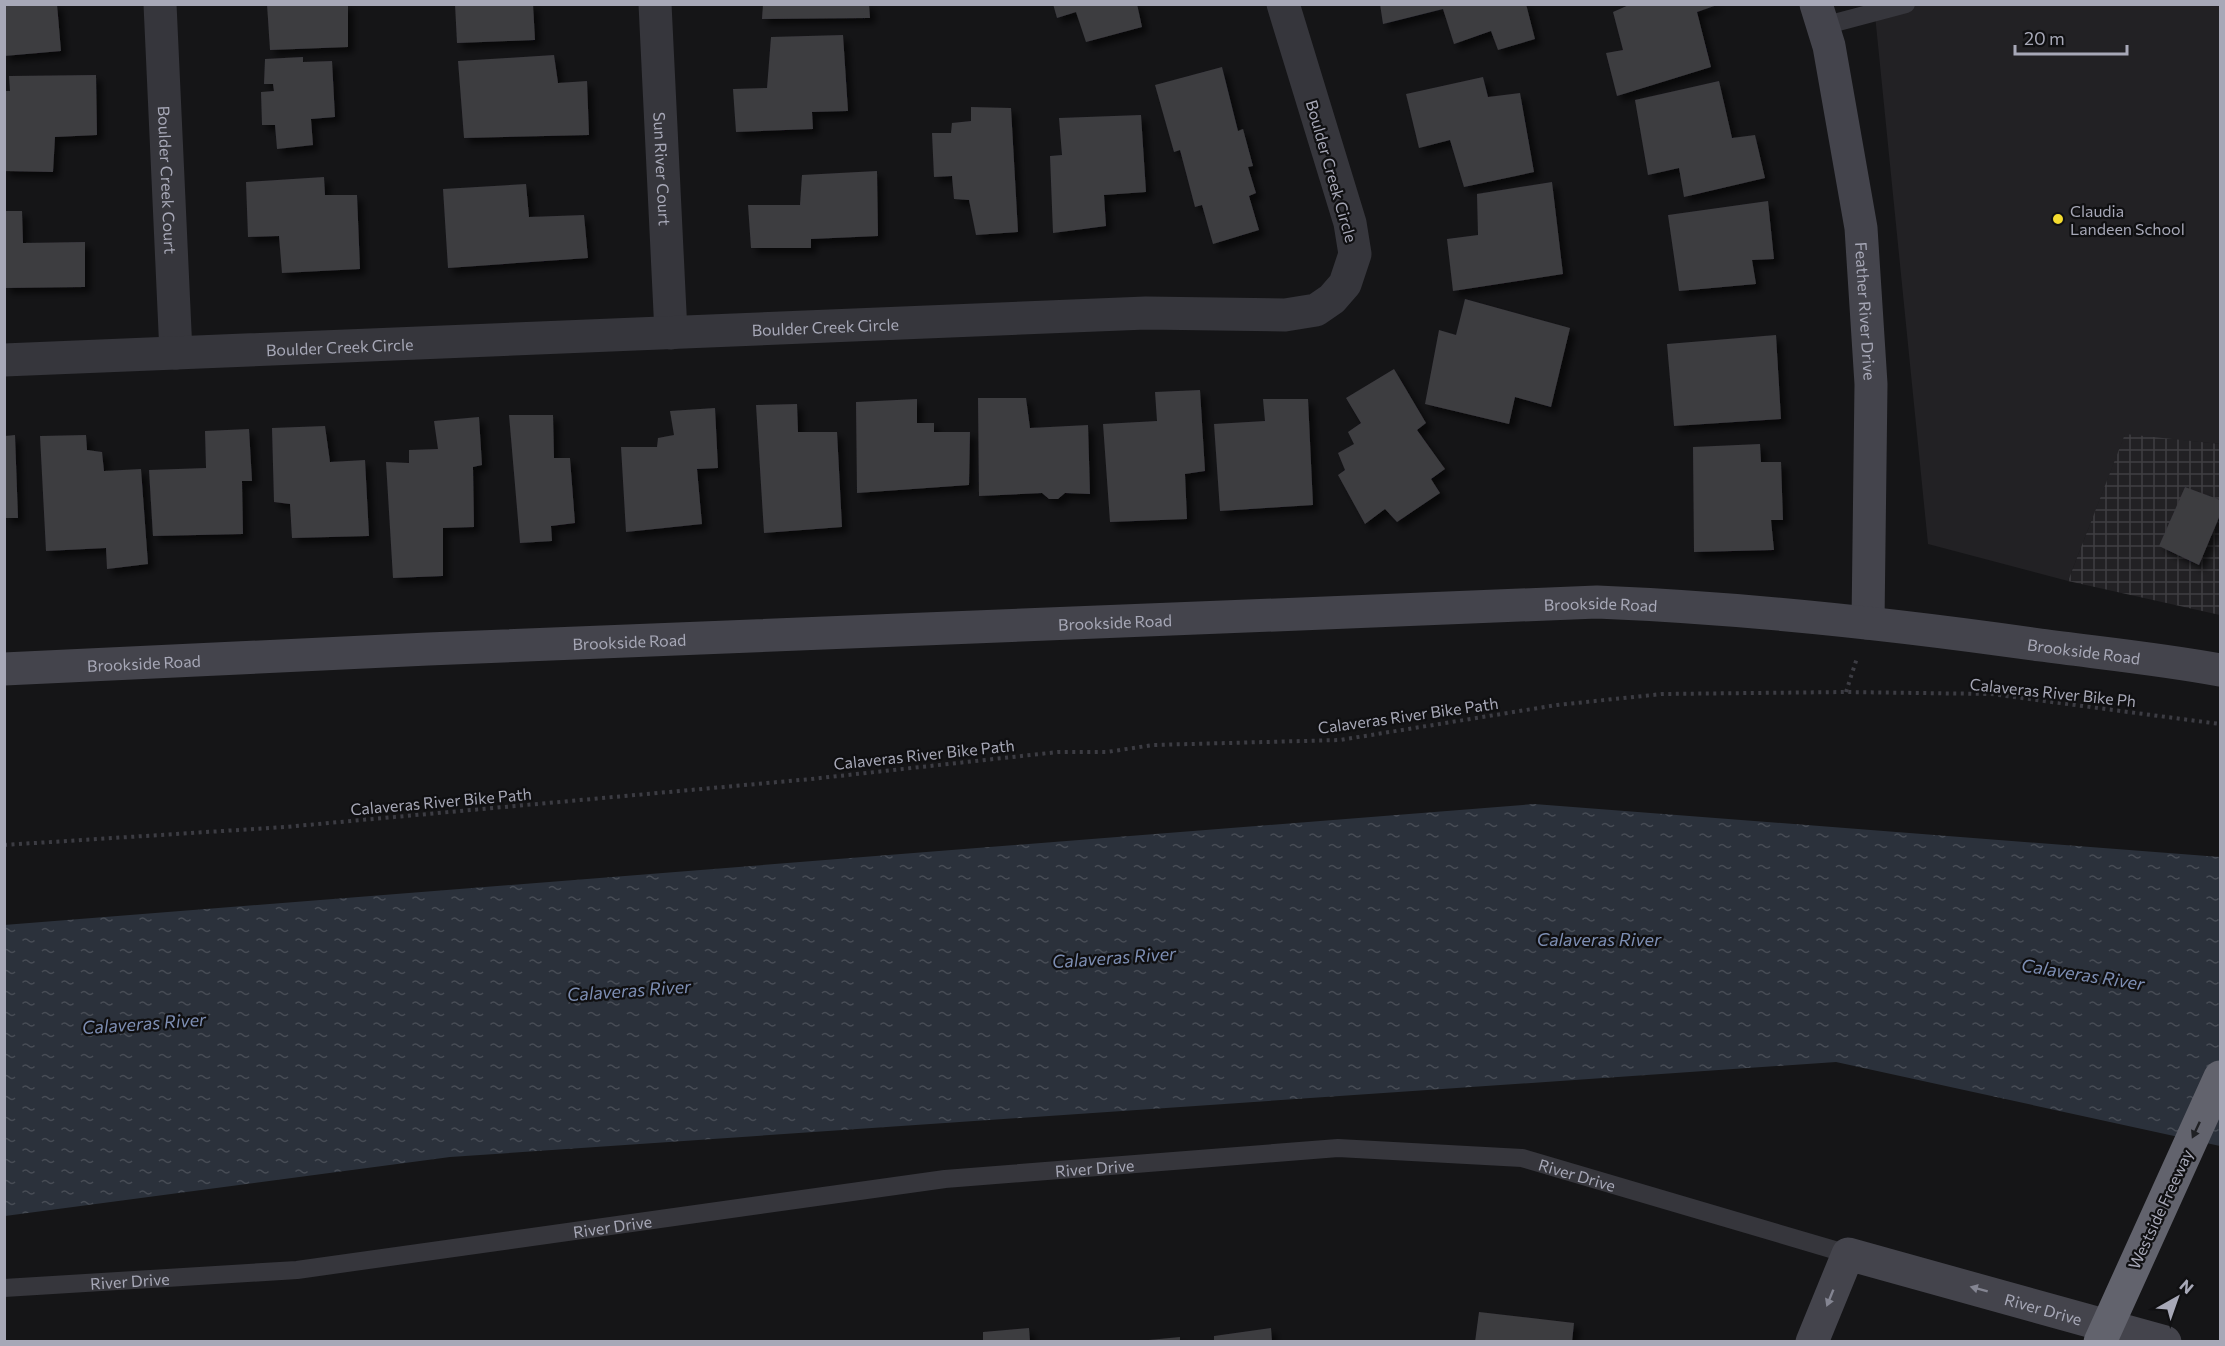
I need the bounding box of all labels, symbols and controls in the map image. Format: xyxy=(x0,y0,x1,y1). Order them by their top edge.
scale bar xyxy=(2015,18,2128,56)
text: 20 m xyxy=(2024,27,2065,49)
street label: Boulder Creek Circle xyxy=(1303,98,1361,244)
street label: Boulder Creek Court xyxy=(155,105,181,255)
street label: Sun River Court xyxy=(651,112,675,227)
place label: Claudia Landeen School xyxy=(2070,201,2185,238)
marker: Claudia Landeen School xyxy=(2051,212,2065,226)
street label: Feather River Drive xyxy=(1852,241,1880,381)
street label: Boulder Creek Circle xyxy=(751,314,899,339)
street label: Boulder Creek Circle xyxy=(266,334,414,359)
street label: Brookside Road xyxy=(1543,592,1658,614)
street label: Brookside Road xyxy=(1058,610,1172,633)
street label: Brookside Road xyxy=(572,629,687,653)
street label: Brookside Road xyxy=(2026,634,2142,667)
street label: Brookside Road xyxy=(87,650,201,675)
street label: Calaveras River Bike Ph xyxy=(1969,674,2137,710)
street label: Calaveras River Bike Path xyxy=(1317,693,1499,737)
street label: Calaveras River Bike Path xyxy=(833,735,1015,773)
street label: Calaveras River Bike Path xyxy=(350,784,532,818)
water label: Calaveras River xyxy=(1537,928,1662,950)
water label: Calaveras River xyxy=(1051,942,1178,972)
water label: Calaveras River xyxy=(2020,953,2147,995)
water label: Calaveras River xyxy=(566,975,693,1005)
water label: Calaveras River xyxy=(81,1008,208,1038)
one-way arrow xyxy=(2191,1121,2201,1139)
street label: Westside Freeway xyxy=(2124,1146,2196,1272)
street label: River Drive xyxy=(1536,1154,1618,1195)
street label: River Drive xyxy=(1054,1155,1135,1180)
street label: River Drive xyxy=(572,1211,653,1241)
street label: River Drive xyxy=(90,1268,170,1292)
north arrow xyxy=(2147,1268,2207,1328)
text: N xyxy=(2176,1275,2198,1297)
one-way arrow xyxy=(1970,1284,1988,1293)
street label: River Drive xyxy=(2003,1288,2084,1328)
one-way arrow xyxy=(1825,1289,1835,1307)

